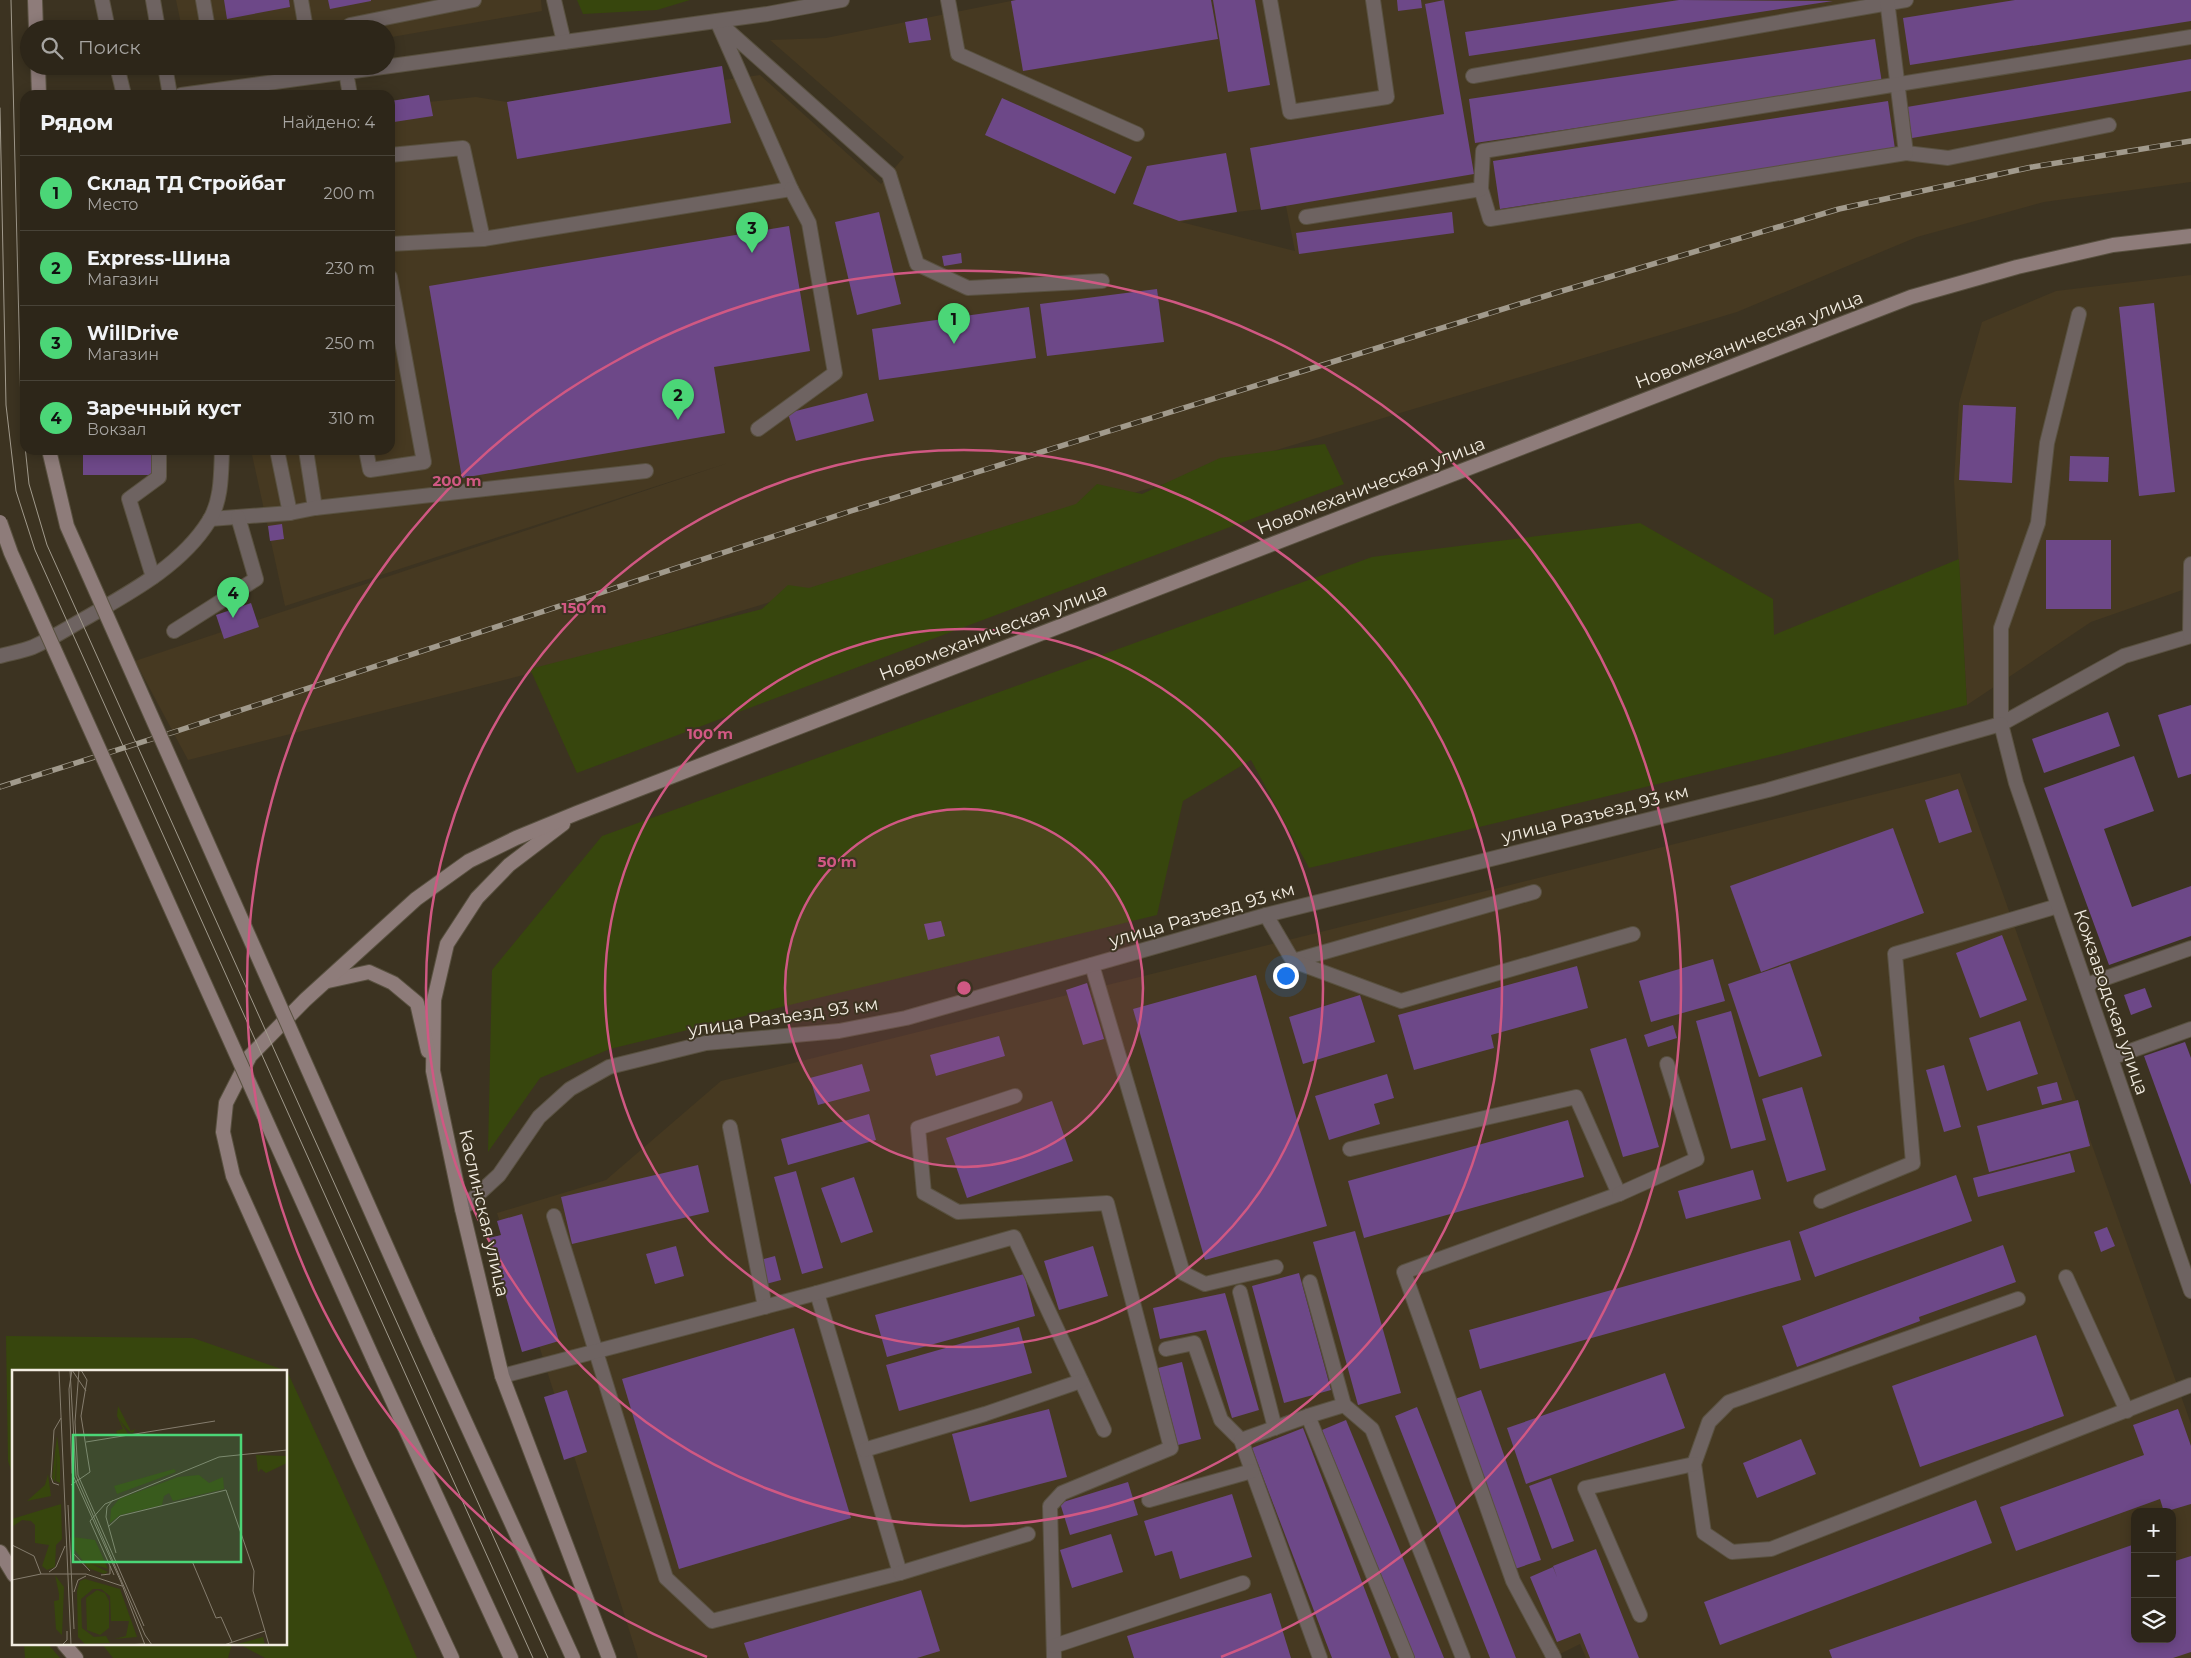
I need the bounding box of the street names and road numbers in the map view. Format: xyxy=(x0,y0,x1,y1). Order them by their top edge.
street label: Новомеханическая улица xyxy=(1632,286,1866,394)
street label: Новомеханическая улица xyxy=(1254,432,1488,540)
street label: Новомеханическая улица xyxy=(876,578,1110,686)
street label: улица Разъезд 93 км xyxy=(1498,780,1691,848)
street label: улица Разъезд 93 км xyxy=(1106,878,1297,952)
street label: Кожзаводская улица xyxy=(2069,906,2153,1098)
street label: улица Разъезд 93 км xyxy=(685,993,880,1041)
street label: Каслинская улица xyxy=(454,1127,514,1299)

